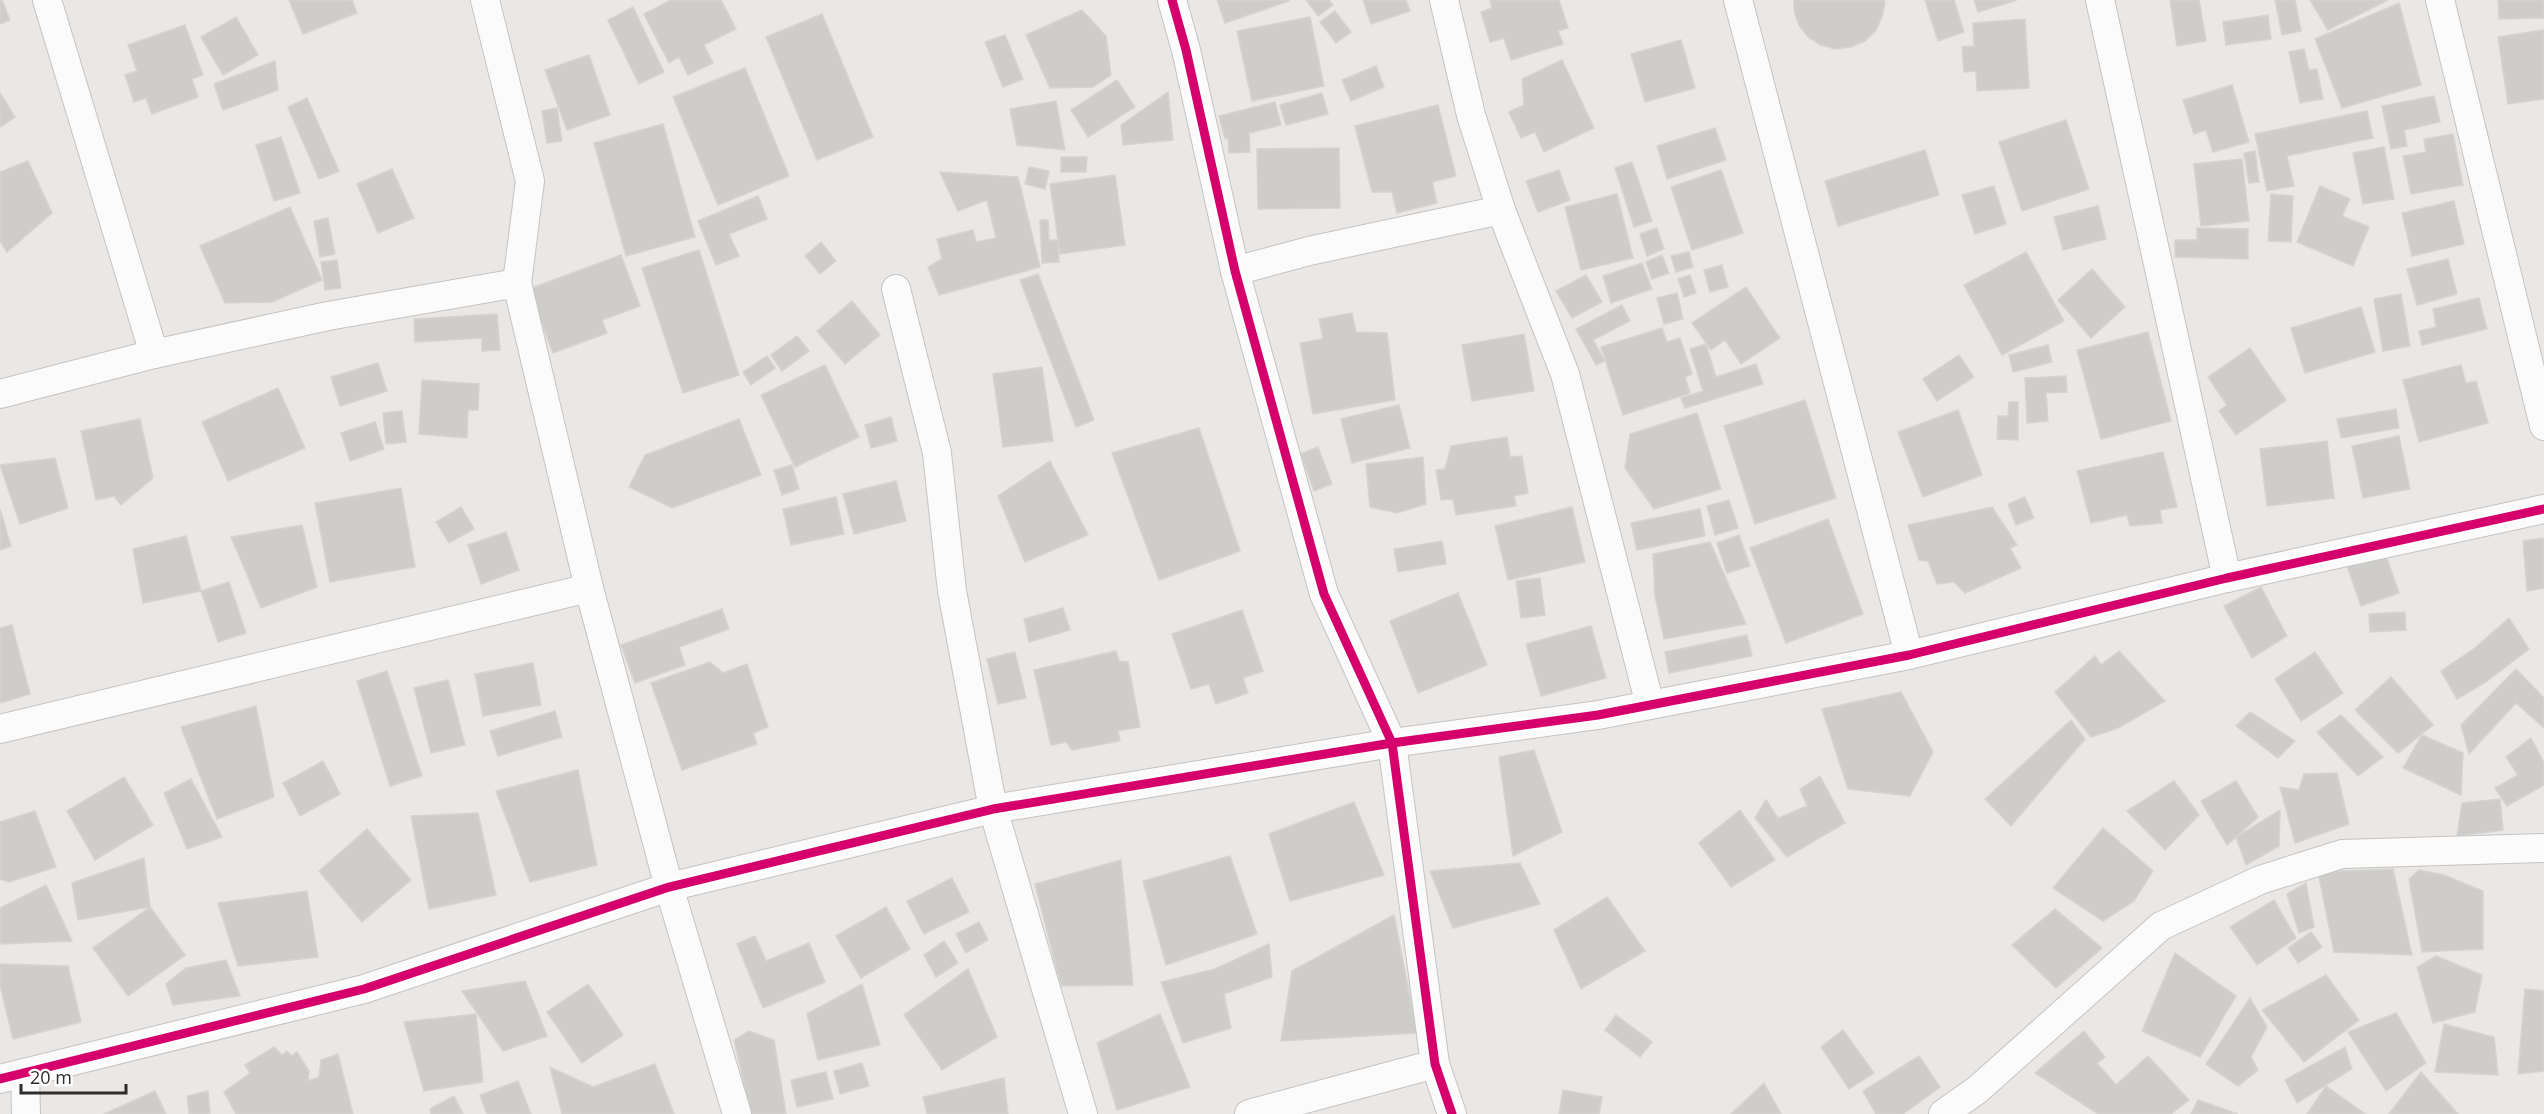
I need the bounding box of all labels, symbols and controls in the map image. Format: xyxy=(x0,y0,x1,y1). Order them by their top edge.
scale bar xyxy=(21,1057,126,1095)
text: 20 m xyxy=(30,1065,72,1089)

